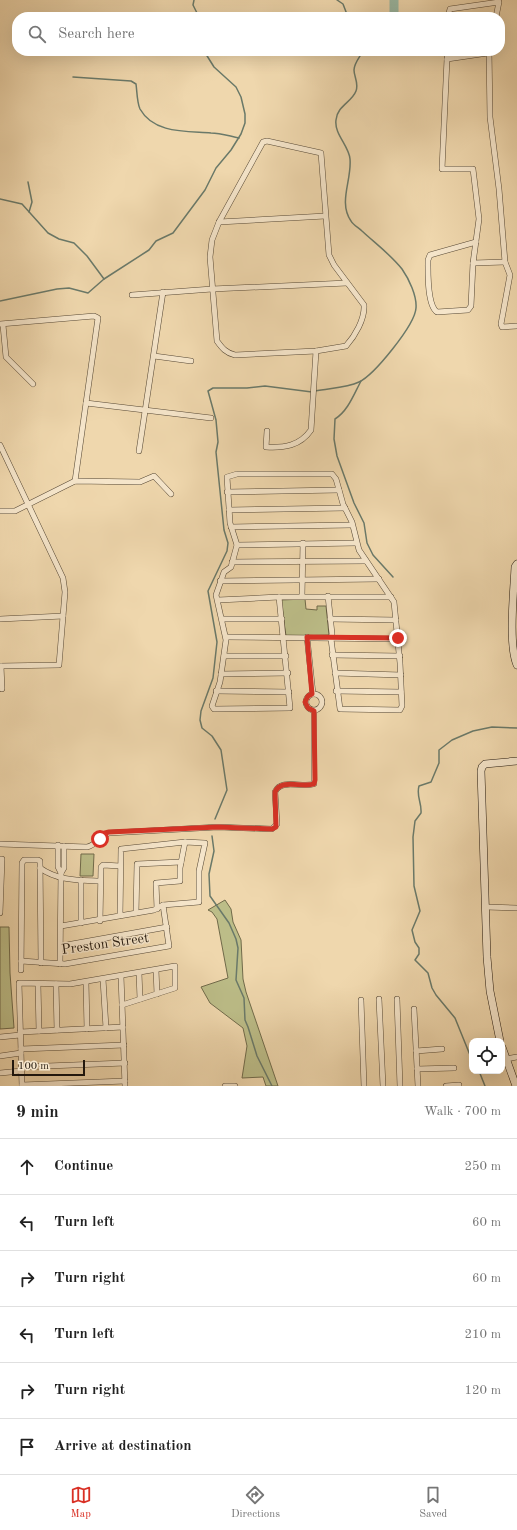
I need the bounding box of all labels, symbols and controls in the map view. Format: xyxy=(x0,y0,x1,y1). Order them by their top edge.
search box xyxy=(12,12,505,56)
icon: search xyxy=(26,23,48,45)
text: Search here xyxy=(58,27,135,42)
route end xyxy=(389,629,407,647)
route start xyxy=(91,830,109,848)
street label: Preston Street xyxy=(60,931,150,957)
map controls xyxy=(469,1038,505,1074)
button: locate xyxy=(469,1038,505,1074)
scale bar xyxy=(12,1058,85,1077)
text: 100 m xyxy=(18,1061,49,1072)
text: 9 min xyxy=(16,1104,59,1121)
text: Walk · 700 m xyxy=(424,1105,501,1118)
icon: ahead xyxy=(16,1156,38,1178)
text: Continue xyxy=(54,1159,113,1174)
text: 250 m xyxy=(464,1160,501,1173)
icon: left xyxy=(16,1212,38,1234)
text: Turn left xyxy=(54,1215,114,1230)
text: 60 m xyxy=(472,1216,501,1229)
icon: right xyxy=(16,1268,38,1290)
text: Turn right xyxy=(54,1271,125,1286)
text: 60 m xyxy=(472,1272,501,1285)
icon: left xyxy=(16,1324,38,1346)
text: Turn left xyxy=(54,1327,114,1342)
text: 210 m xyxy=(464,1328,501,1341)
icon: right xyxy=(16,1380,38,1402)
text: Turn right xyxy=(54,1383,125,1398)
text: 120 m xyxy=(464,1384,501,1397)
icon: arrive xyxy=(16,1436,38,1458)
text: Arrive at destination xyxy=(54,1439,192,1454)
tab: Map xyxy=(70,1484,92,1522)
tab: Directions xyxy=(231,1484,280,1522)
tab: Saved xyxy=(419,1484,447,1522)

